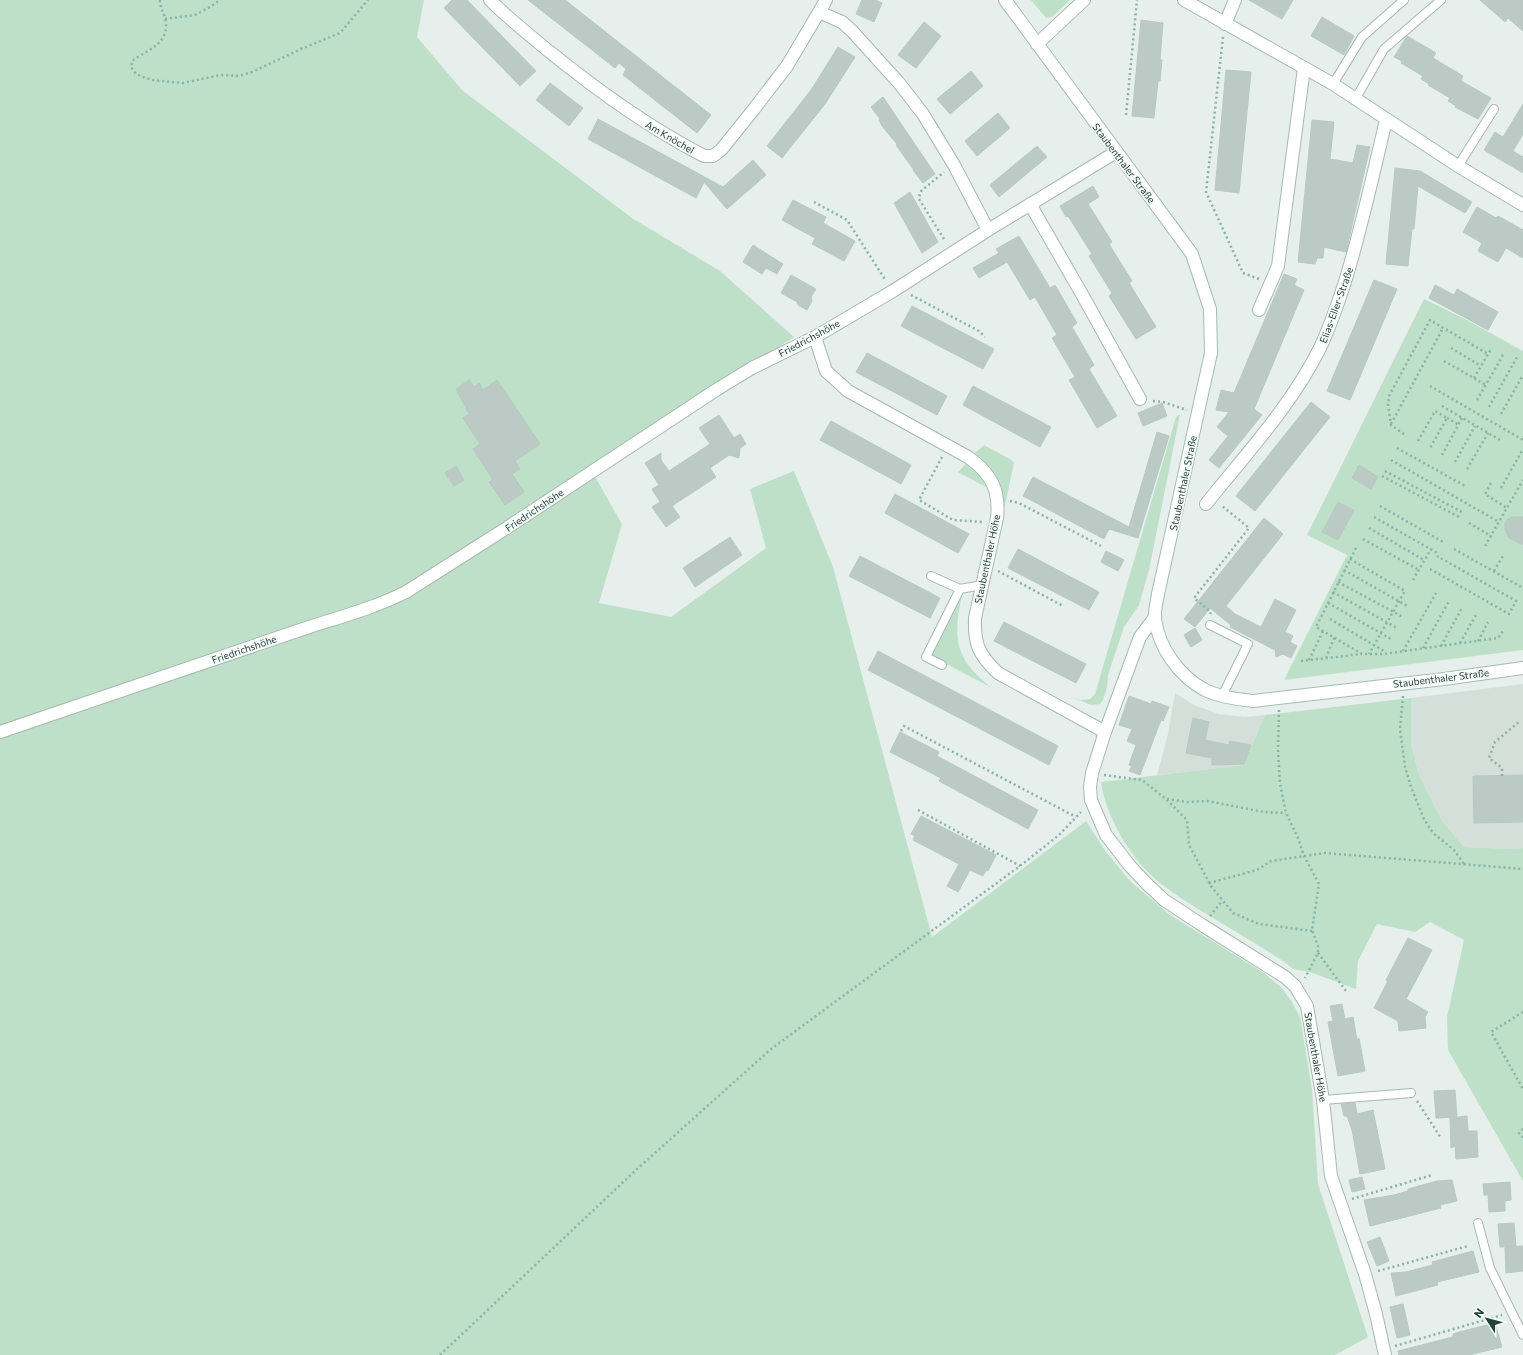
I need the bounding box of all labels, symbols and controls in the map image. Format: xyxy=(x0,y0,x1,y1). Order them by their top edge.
street label: Am Knöchel xyxy=(643,118,697,156)
street label: Staubenthaler Straße xyxy=(1090,121,1158,205)
street label: Elias-Eller-Straße xyxy=(1317,265,1355,345)
street label: Friedrichshöhe xyxy=(776,317,842,359)
street label: Staubenthaler Straße xyxy=(1167,434,1199,532)
street label: Friedrichshöhe xyxy=(503,486,565,534)
street label: Staubenthaler Höhe xyxy=(972,513,1002,605)
street label: Friedrichshöhe xyxy=(210,632,278,666)
street label: Staubenthaler Straße xyxy=(1392,666,1490,690)
street label: Staubenthaler Höhe xyxy=(1302,1011,1330,1103)
north arrow xyxy=(1467,1299,1507,1339)
text: N xyxy=(1471,1306,1486,1320)

